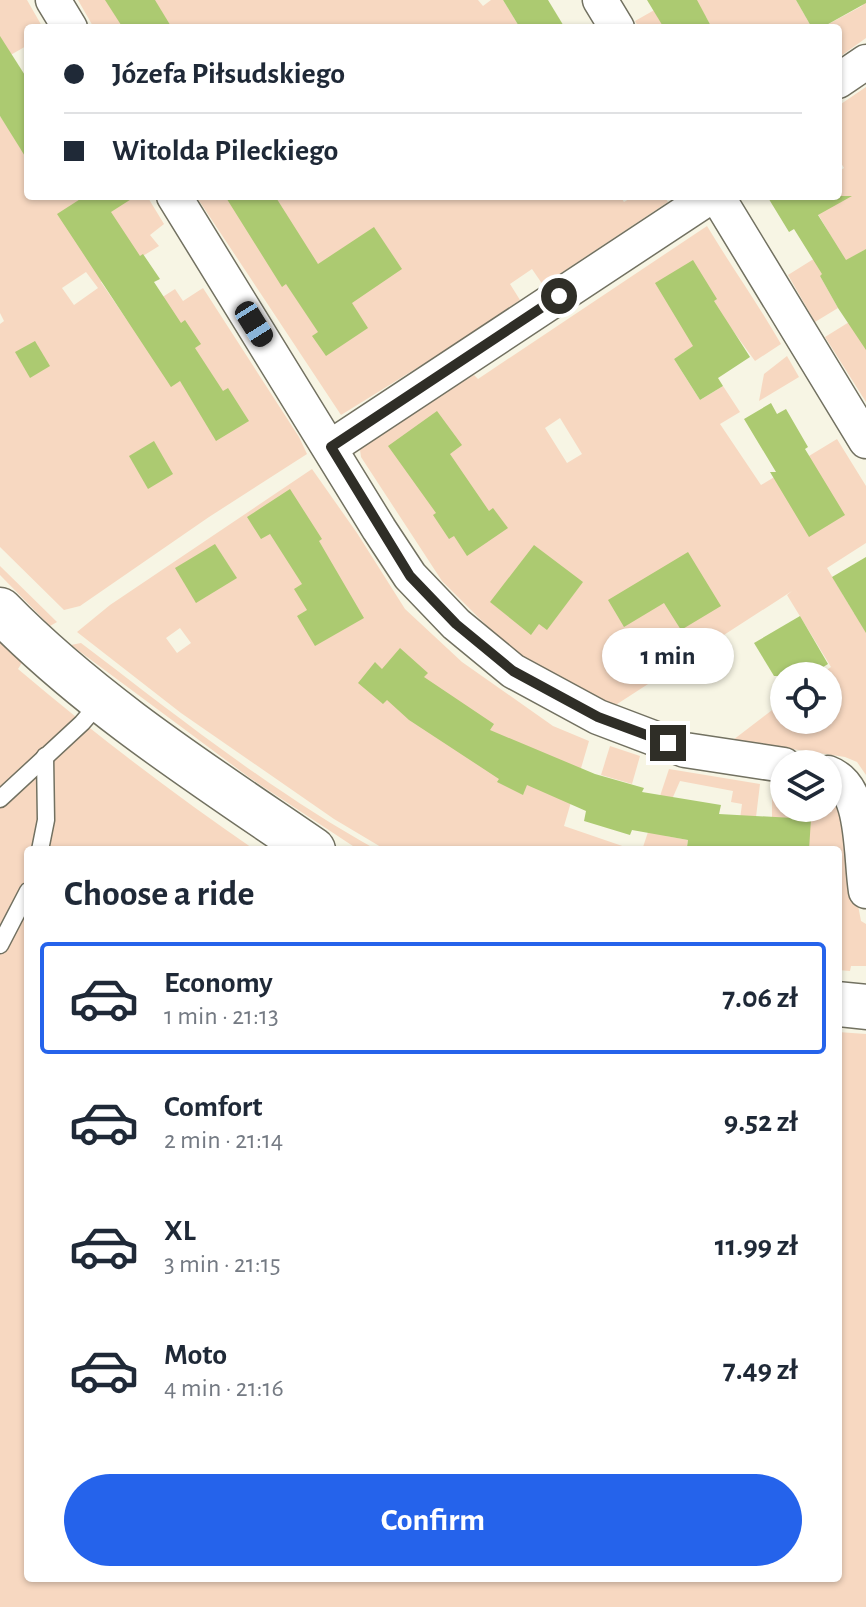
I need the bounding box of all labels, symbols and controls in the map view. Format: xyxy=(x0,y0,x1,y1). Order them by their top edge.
text: Józefa Piłsudskiego xyxy=(112,59,345,89)
text: Witolda Pileckiego xyxy=(112,136,338,166)
route start xyxy=(541,278,577,314)
car xyxy=(231,297,277,351)
callout: 1 min xyxy=(602,627,734,683)
text: 1 min xyxy=(641,643,695,669)
map controls xyxy=(770,662,842,822)
button: locate xyxy=(770,662,842,734)
route end xyxy=(650,725,686,761)
button: layers xyxy=(770,750,842,822)
text: Choose a ride xyxy=(64,876,254,912)
icon: car xyxy=(68,962,140,1034)
text: Economy xyxy=(164,968,273,998)
text: 7.06 zł xyxy=(722,983,798,1013)
text: 1 min · 21:13 xyxy=(164,1003,279,1029)
icon: car xyxy=(68,1086,140,1158)
text: Comfort xyxy=(164,1092,263,1122)
text: 9.52 zł xyxy=(724,1107,798,1137)
text: 2 min · 21:14 xyxy=(164,1127,283,1153)
icon: car xyxy=(68,1210,140,1282)
text: XL xyxy=(164,1216,196,1246)
text: 11.99 zł xyxy=(715,1231,798,1261)
text: 3 min · 21:15 xyxy=(164,1251,281,1277)
icon: car xyxy=(68,1334,140,1406)
text: Moto xyxy=(164,1340,227,1370)
text: 7.49 zł xyxy=(723,1355,798,1385)
text: 4 min · 21:16 xyxy=(164,1375,284,1401)
button: Confirm xyxy=(64,1474,802,1566)

